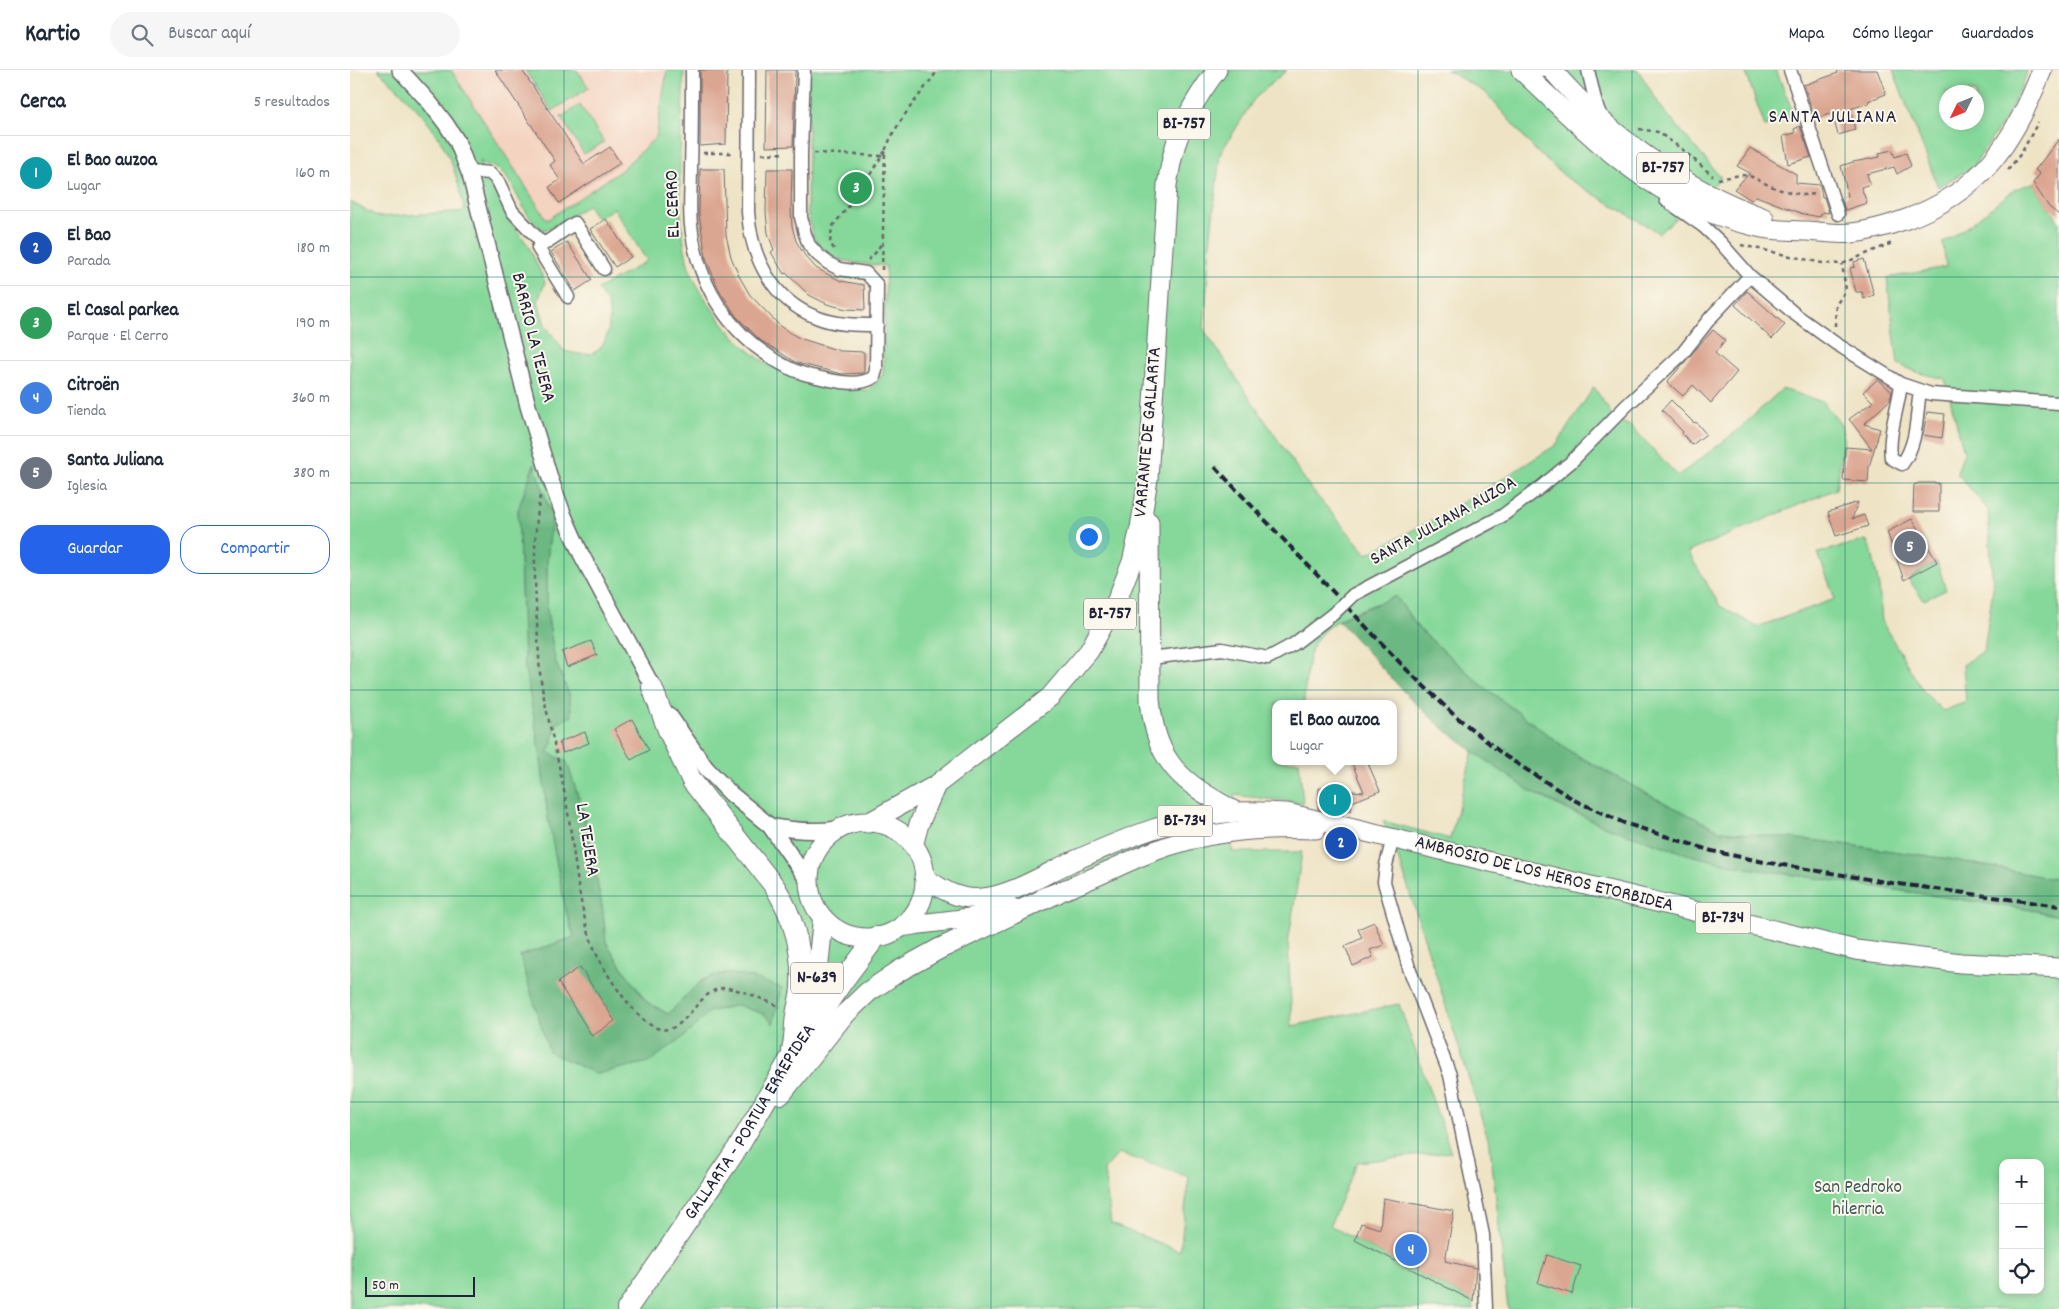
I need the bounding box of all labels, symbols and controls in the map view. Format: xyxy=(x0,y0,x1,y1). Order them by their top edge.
search box xyxy=(110,12,460,57)
text: Kartio xyxy=(25,18,80,52)
icon: search xyxy=(128,21,156,49)
text: Buscar aquí xyxy=(168,21,250,48)
text: Mapa xyxy=(1788,22,1824,47)
text: Cómo llegar xyxy=(1852,22,1933,47)
text: Guardados xyxy=(1961,22,2034,47)
north arrow xyxy=(1939,85,1984,130)
text: Cerca xyxy=(20,88,66,118)
text: 5 resultados xyxy=(254,91,330,114)
district label: SANTA JULIANA xyxy=(1768,104,1898,132)
road number: BI-757 xyxy=(1158,109,1210,140)
text: El Bao auzoa xyxy=(67,148,157,175)
road number: BI-757 xyxy=(1637,152,1689,184)
text: 1 xyxy=(34,162,38,185)
text: 160 m xyxy=(295,162,330,185)
street label: EL CERRO xyxy=(659,169,689,239)
pin: 3 xyxy=(840,169,872,207)
text: Lugar xyxy=(67,175,101,198)
text: El Bao xyxy=(67,223,111,250)
text: 2 xyxy=(33,237,40,260)
text: 180 m xyxy=(297,237,330,260)
text: Parada xyxy=(67,250,110,273)
street label: BARRIO LA TEJERA xyxy=(503,270,561,406)
text: El Casal parkea xyxy=(67,298,178,325)
text: 3 xyxy=(32,312,40,335)
text: 190 m xyxy=(296,312,330,335)
text: Parque · El Cerro xyxy=(67,325,168,348)
street label: VARIANTE DE GALLARTA xyxy=(1128,346,1170,518)
text: Citroën xyxy=(67,373,119,400)
text: 4 xyxy=(33,387,39,410)
text: 360 m xyxy=(292,387,330,410)
text: Tienda xyxy=(67,400,106,423)
text: Santa Juliana xyxy=(67,448,163,475)
text: 5 xyxy=(32,462,40,485)
text: 380 m xyxy=(293,462,330,485)
street label: SANTA JULIANA AUZOA xyxy=(1366,470,1522,574)
text: Iglesia xyxy=(67,475,107,498)
your location xyxy=(1076,524,1102,550)
button: Guardar xyxy=(20,525,170,574)
button: Compartir xyxy=(180,525,330,574)
pin: 5 xyxy=(1894,528,1926,566)
road number: BI-757 xyxy=(1084,598,1136,630)
popup xyxy=(1272,700,1397,765)
text: El Bao auzoa xyxy=(1290,708,1379,735)
text: Lugar xyxy=(1290,735,1323,758)
pin: 1 xyxy=(1319,781,1351,819)
street label: LA TEJERA xyxy=(567,801,605,879)
road number: BI-734 xyxy=(1158,806,1212,836)
pin: 2 xyxy=(1325,824,1357,862)
street label: AMBROSIO DE LOS HEROS ETORBIDEA xyxy=(1412,830,1676,920)
road number: BI-734 xyxy=(1696,902,1750,934)
road number: N-639 xyxy=(791,962,843,994)
street label: GALLARTA - PORTUA ERREPIDEA xyxy=(678,1019,823,1226)
map controls xyxy=(1999,1159,2044,1294)
button: + xyxy=(1999,1159,2044,1204)
park label: San Pedroko hilerria xyxy=(1814,1175,1902,1224)
button: − xyxy=(1999,1204,2044,1249)
pin: 4 xyxy=(1395,1231,1427,1269)
button: locate xyxy=(1999,1249,2044,1294)
scale bar xyxy=(365,1274,475,1297)
text: 50 m xyxy=(372,1276,399,1296)

